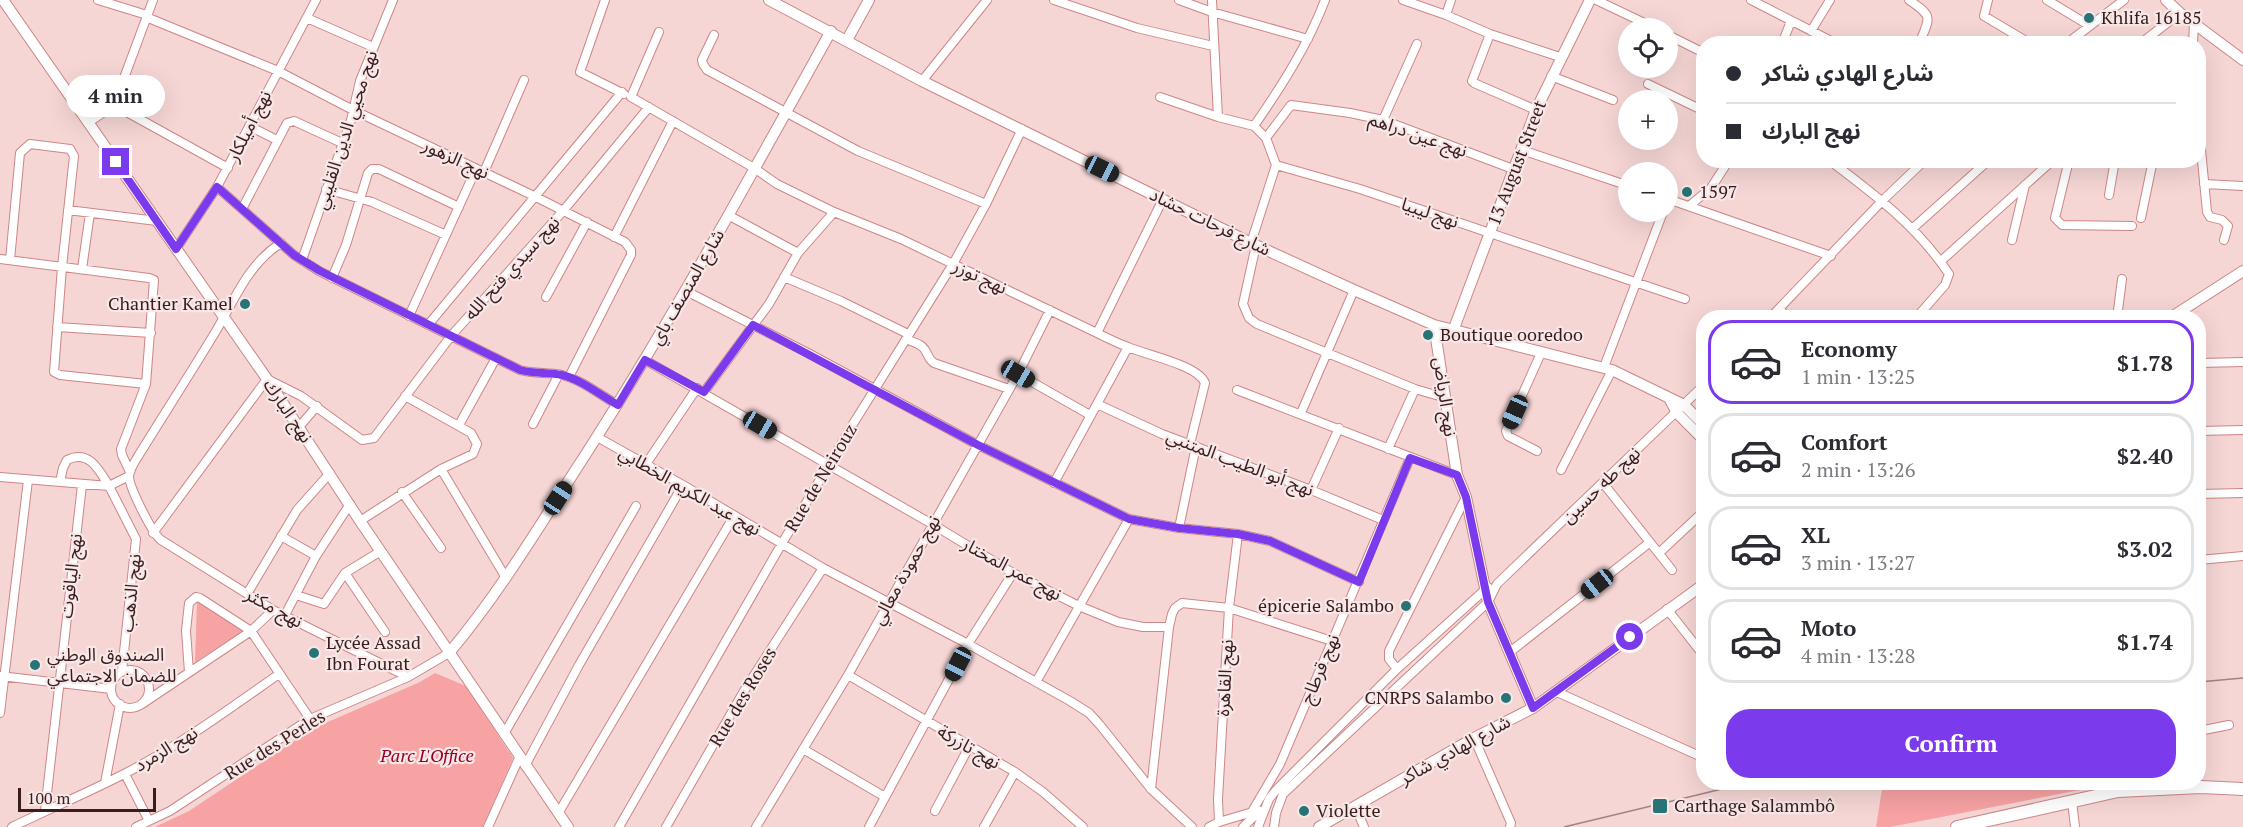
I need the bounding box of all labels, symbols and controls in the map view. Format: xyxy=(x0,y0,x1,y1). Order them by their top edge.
place label: Khlifa 16185 xyxy=(2101,5,2202,29)
marker: Khlifa 16185 xyxy=(2082,11,2096,25)
map controls xyxy=(1618,18,1678,222)
button: locate xyxy=(1618,18,1678,78)
street label: نهج محيي الدين القليبي xyxy=(308,47,384,213)
text: شارع الهادي شاكر xyxy=(1762,58,1934,87)
callout: 4 min xyxy=(66,75,166,117)
text: 4 min xyxy=(88,82,143,109)
street label: نهج أميلكار xyxy=(220,86,278,167)
button: + xyxy=(1618,90,1678,150)
street label: 13 August Street xyxy=(1481,96,1551,229)
street label: نهج عين دراهم xyxy=(1365,106,1471,164)
text: نهج البارك xyxy=(1762,116,1861,145)
street label: نهج الزهور xyxy=(417,132,494,186)
route end xyxy=(102,148,129,175)
car xyxy=(1082,153,1122,185)
button: − xyxy=(1618,162,1678,222)
place label: 1597 xyxy=(1699,179,1737,203)
street label: شارع فرحات حشاد xyxy=(1145,181,1275,263)
marker: 1597 xyxy=(1680,185,1694,199)
street label: نهج ليبيا xyxy=(1398,191,1462,235)
street label: نهج سيدي فتح الله xyxy=(458,210,566,326)
street label: شارع المنصف باي xyxy=(643,224,732,350)
street label: نهج توزر xyxy=(948,253,1011,301)
place label: Chantier Kamel xyxy=(108,291,233,315)
marker: Chantier Kamel xyxy=(238,297,252,311)
place label: Boutique ooredoo xyxy=(1440,322,1583,346)
marker: Boutique ooredoo xyxy=(1421,328,1435,342)
text: Economy xyxy=(1801,334,1897,363)
icon: car xyxy=(1729,335,1783,389)
text: $1.78 xyxy=(2117,348,2173,377)
street label: نهج الرياض xyxy=(1427,356,1463,438)
car xyxy=(998,357,1038,391)
text: 1 min · 13:25 xyxy=(1801,363,1915,390)
street label: نهج البارك xyxy=(257,374,319,448)
car xyxy=(1499,392,1531,432)
car xyxy=(740,408,780,442)
street label: Rue de Neirouz xyxy=(778,419,862,536)
street label: نهج أبو الطيب المتنبي xyxy=(1162,423,1318,503)
text: Comfort xyxy=(1801,427,1887,456)
icon: car xyxy=(1729,428,1783,482)
street label: نهج عبد الكريم الخطابي xyxy=(614,440,766,542)
street label: نهج طه حسين xyxy=(1556,441,1646,529)
text: $2.40 xyxy=(2117,441,2173,470)
text: 2 min · 13:26 xyxy=(1801,456,1915,483)
car xyxy=(541,478,575,518)
street label: نهج حمودة معالي xyxy=(865,510,947,630)
text: XL xyxy=(1801,520,1830,549)
icon: car xyxy=(1729,521,1783,575)
street label: نهج عمر المختار xyxy=(957,530,1067,607)
street label: نهج الياقوت xyxy=(53,532,89,620)
text: $3.02 xyxy=(2117,534,2173,563)
text: 3 min · 13:27 xyxy=(1801,549,1915,576)
street label: نهج الذهب xyxy=(114,553,148,633)
car xyxy=(1577,566,1617,602)
street label: نهج مكثر xyxy=(240,581,308,635)
place label: épicerie Salambo xyxy=(1258,593,1394,617)
marker: épicerie Salambo xyxy=(1399,599,1413,613)
text: Moto xyxy=(1801,613,1856,642)
icon: car xyxy=(1729,614,1783,668)
route start xyxy=(1616,623,1643,650)
text: $1.74 xyxy=(2117,627,2173,656)
place label: Lycée Assad Ibn Fourat xyxy=(326,630,421,675)
street label: نهج قرطاج xyxy=(1294,630,1346,708)
street label: نهج القاهرة xyxy=(1210,639,1240,717)
place label: الصندوق الوطني للضمان الاجتماعي xyxy=(47,642,177,689)
street label: Rue des Roses xyxy=(703,642,781,751)
text: 4 min · 13:28 xyxy=(1801,642,1915,669)
car xyxy=(942,644,974,684)
marker: Lycée Assad Ibn Fourat xyxy=(307,646,321,660)
marker: الصندوق الوطني للضمان الاجتماعي xyxy=(28,658,42,672)
place label: CNRPS Salambo xyxy=(1364,685,1494,709)
marker: CNRPS Salambo xyxy=(1499,691,1513,705)
street label: Rue des Perles xyxy=(219,704,330,785)
street label: شارع الهادي شاكر xyxy=(1394,709,1516,793)
button: Confirm xyxy=(1726,709,2176,778)
street label: نهج تازركة xyxy=(932,718,1006,776)
street label: نهج الزمرد xyxy=(129,720,203,778)
park label: Parc L'Office xyxy=(379,743,474,767)
scale bar xyxy=(18,785,156,812)
text: 100 m xyxy=(27,787,70,809)
place label: Carthage Salammbô xyxy=(1674,793,1835,817)
marker: Carthage Salammbô xyxy=(1651,797,1669,815)
place label: Violette xyxy=(1316,798,1381,822)
marker: Violette xyxy=(1297,804,1311,818)

